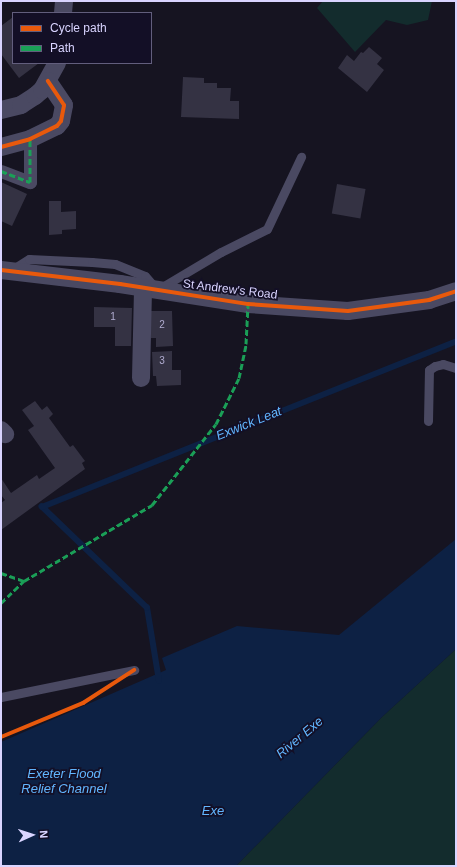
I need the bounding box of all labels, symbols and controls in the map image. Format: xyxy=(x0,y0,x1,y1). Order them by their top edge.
legend xyxy=(12,12,152,64)
text: Cycle path xyxy=(50,21,107,35)
text: Path xyxy=(50,41,75,55)
street label: St Andrew's Road xyxy=(182,277,278,303)
house number: 1 xyxy=(110,311,116,323)
house number: 2 xyxy=(159,319,165,331)
house number: 3 xyxy=(159,355,165,367)
water label: Exwick Leat xyxy=(214,404,284,444)
water label: River Exe xyxy=(273,714,327,762)
water label: Exeter Flood Relief Channel xyxy=(21,767,107,798)
water label: Exe xyxy=(202,803,224,819)
north arrow xyxy=(12,815,52,855)
text: N xyxy=(38,830,50,839)

